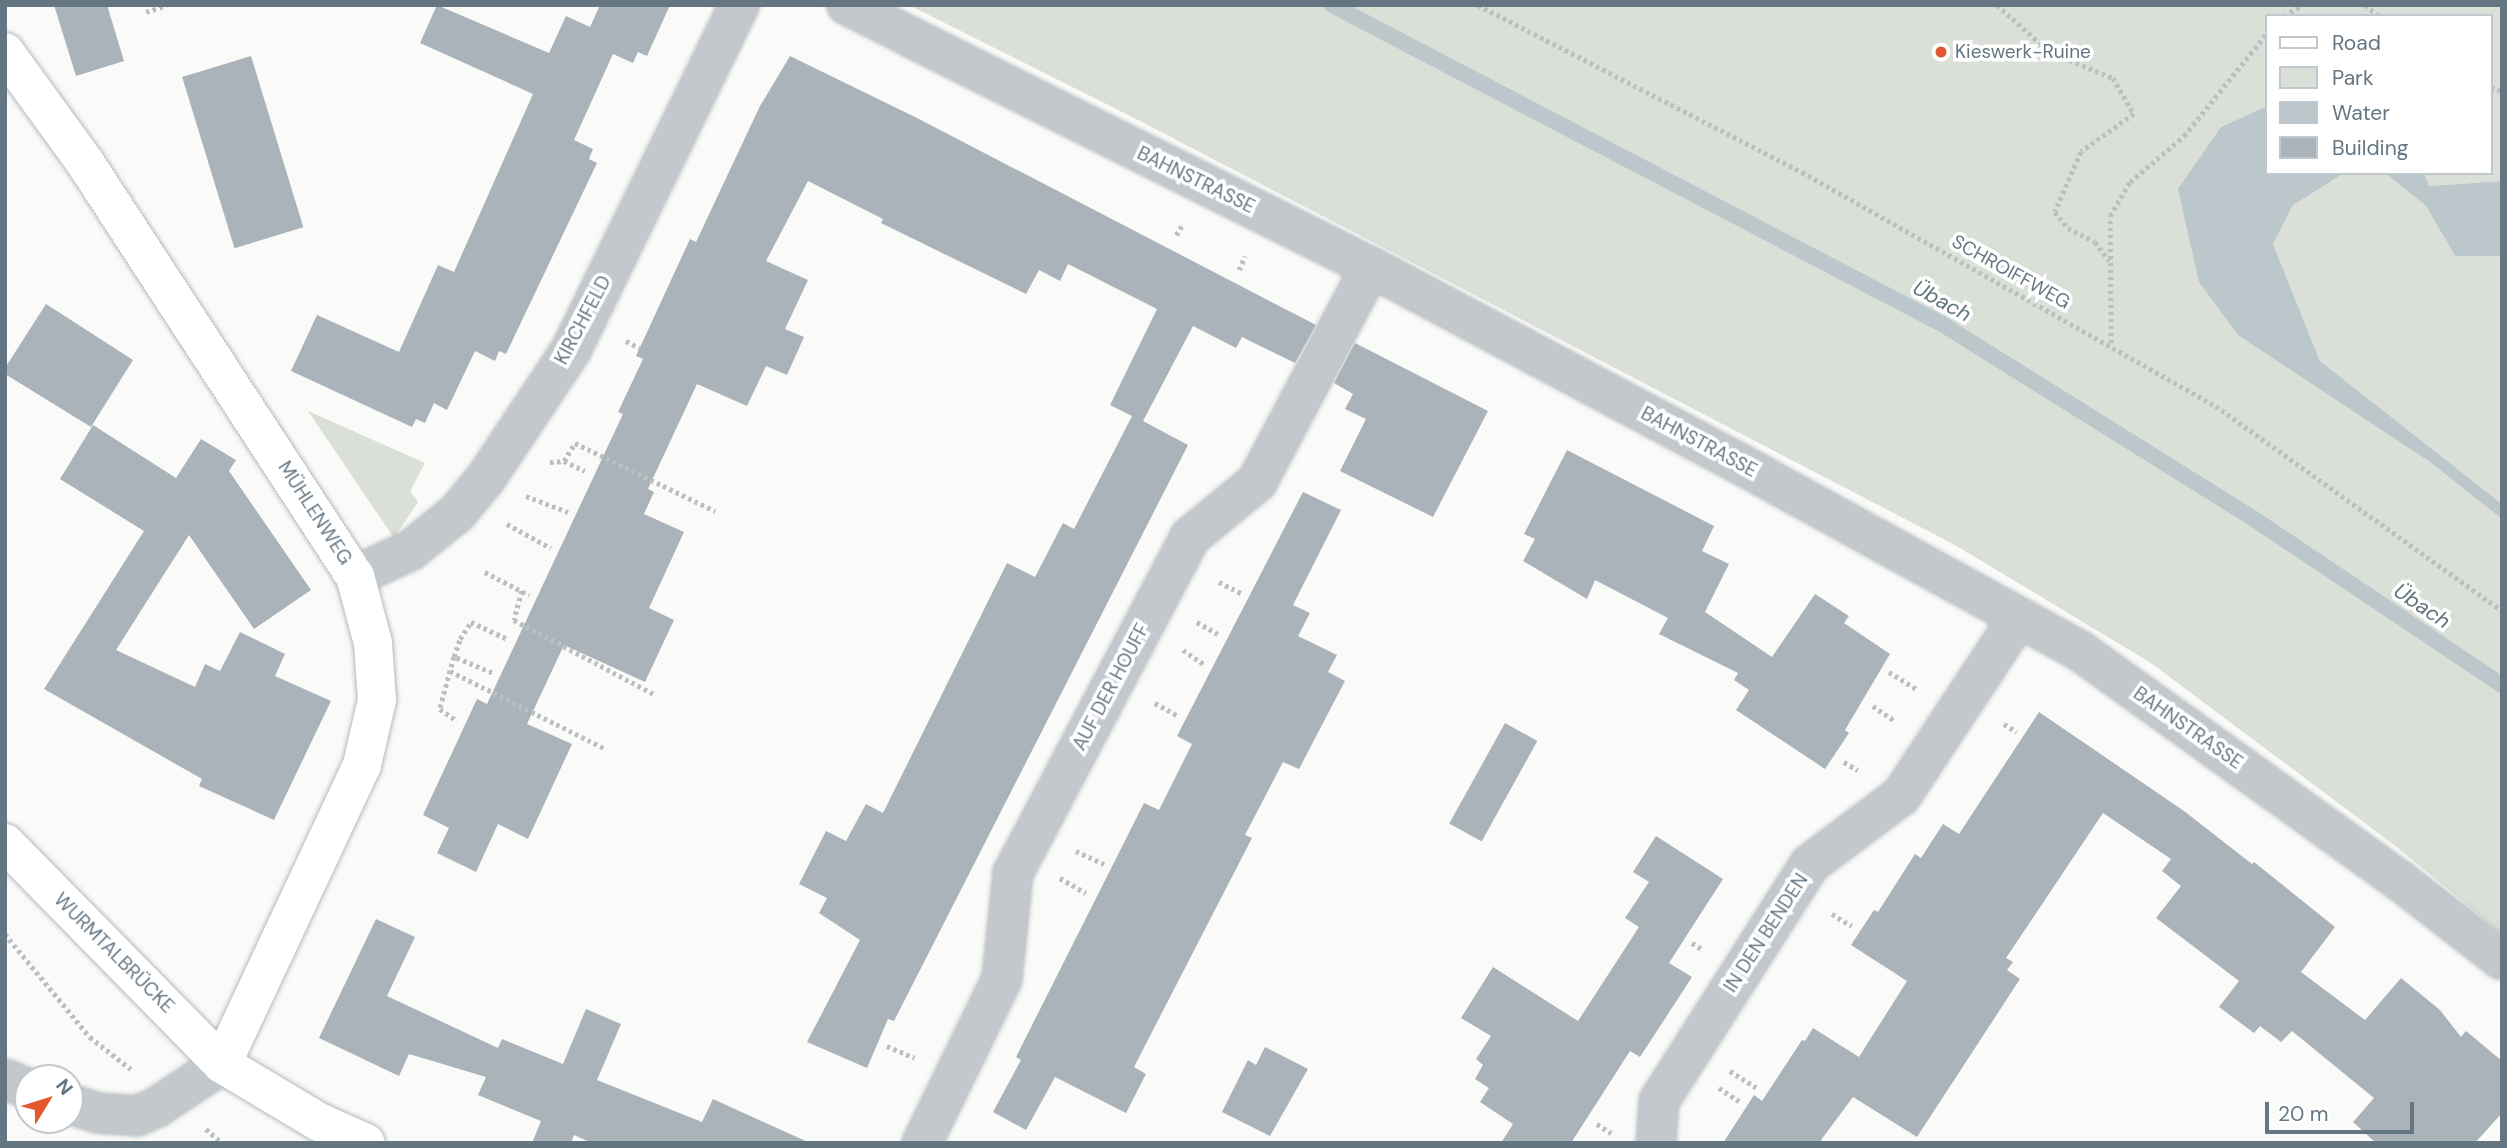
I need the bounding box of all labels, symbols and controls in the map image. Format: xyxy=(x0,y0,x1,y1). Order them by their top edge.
legend xyxy=(2266,14,2493,175)
text: Road xyxy=(2332,29,2381,57)
place label: Kieswerk-Ruine xyxy=(1955,41,2091,63)
marker: Kieswerk-Ruine xyxy=(1933,44,1949,60)
text: Park xyxy=(2332,64,2373,92)
text: Water xyxy=(2332,99,2390,127)
text: Building xyxy=(2332,134,2408,162)
street label: BAHNSTRASSE xyxy=(1134,142,1258,218)
street label: SCHROIFFWEG xyxy=(1948,230,2074,314)
street label: KIRCHFELD xyxy=(550,272,616,368)
water label: Übach xyxy=(1909,275,1975,327)
street label: BAHNSTRASSE xyxy=(1637,402,1761,482)
street label: MÜHLENWEG xyxy=(273,457,357,569)
water label: Übach xyxy=(2389,578,2455,634)
street label: AUF DER HOUFF xyxy=(1068,620,1154,754)
street label: BAHNSTRASSE xyxy=(2129,682,2247,774)
street label: IN DEN BENDEN xyxy=(1719,869,1813,997)
street label: WURMTALBRÜCKE xyxy=(49,888,179,1018)
north arrow xyxy=(14,1064,84,1134)
text: N xyxy=(50,1074,78,1100)
scale bar xyxy=(2269,1088,2418,1132)
text: 20 m xyxy=(2278,1100,2329,1128)

